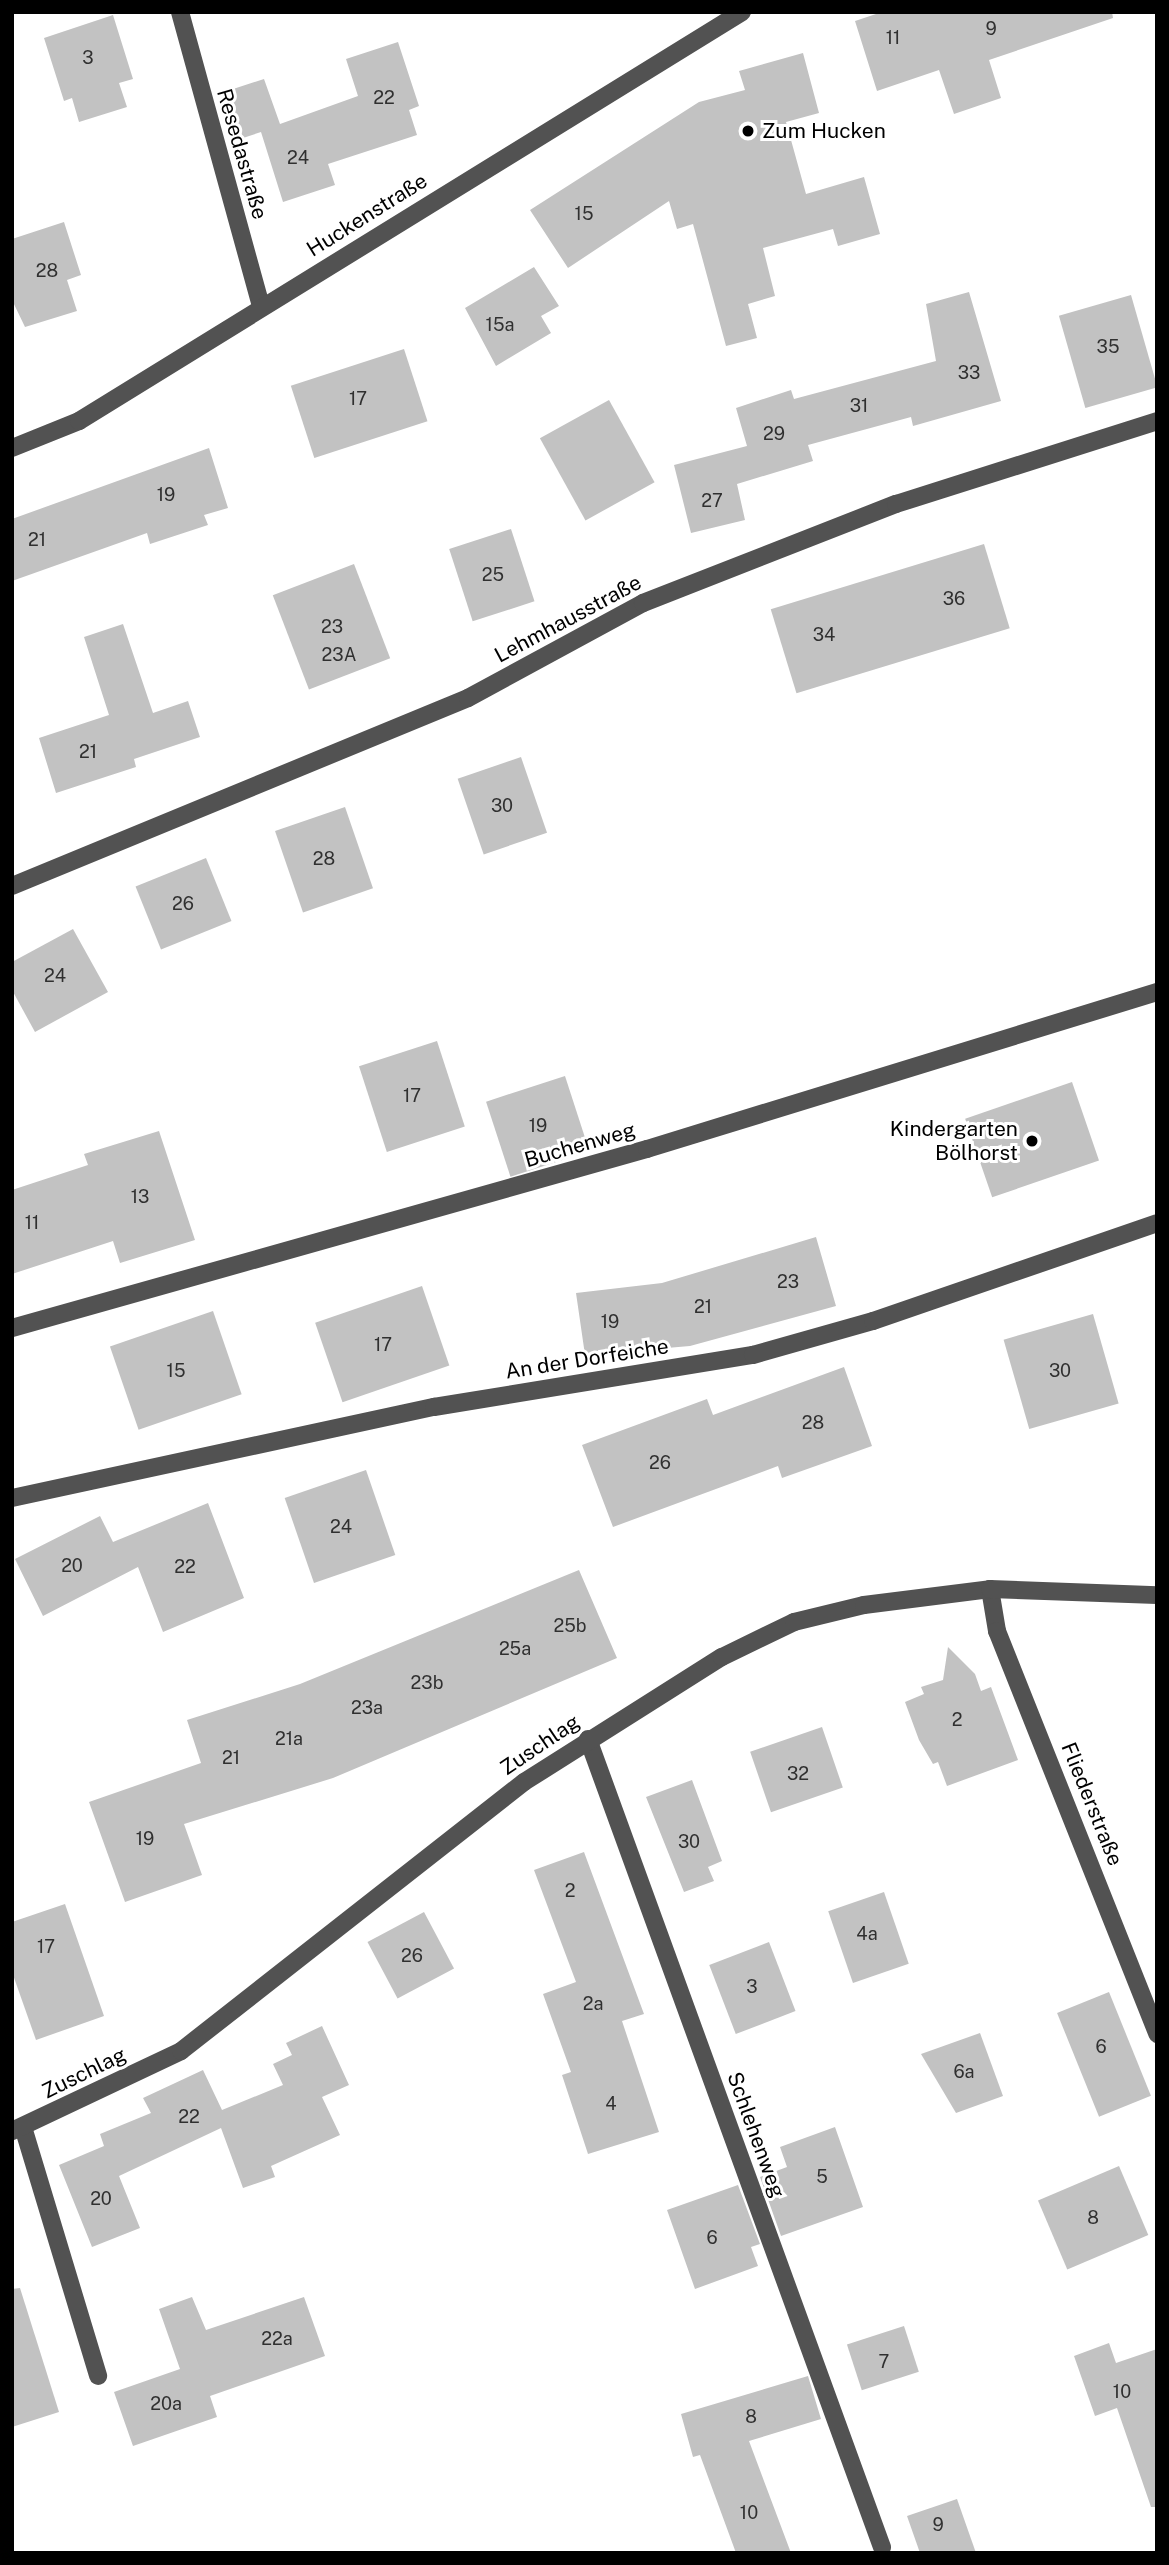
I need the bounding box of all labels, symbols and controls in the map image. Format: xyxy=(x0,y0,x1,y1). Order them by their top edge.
house number: 9 xyxy=(985,18,997,40)
house number: 11 xyxy=(886,27,900,49)
house number: 3 xyxy=(82,47,94,69)
street label: Resedastraße xyxy=(211,86,273,222)
house number: 22 xyxy=(373,87,395,109)
place label: Zum Hucken xyxy=(762,118,886,144)
marker: Zum Hucken xyxy=(740,123,756,139)
house number: 24 xyxy=(287,147,309,169)
street label: Huckenstraße xyxy=(302,168,432,262)
house number: 15 xyxy=(575,203,593,225)
house number: 28 xyxy=(36,260,58,282)
house number: 15a xyxy=(486,314,514,336)
house number: 35 xyxy=(1097,336,1119,358)
house number: 33 xyxy=(958,362,980,384)
house number: 17 xyxy=(349,388,367,410)
house number: 31 xyxy=(850,395,868,417)
house number: 29 xyxy=(763,423,785,445)
house number: 19 xyxy=(157,484,175,506)
house number: 27 xyxy=(701,490,723,512)
house number: 21 xyxy=(28,529,46,551)
house number: 25 xyxy=(482,564,504,586)
street label: Lehmhausstraße xyxy=(490,570,646,668)
house number: 36 xyxy=(943,588,965,610)
house number: 23 xyxy=(321,616,343,638)
house number: 34 xyxy=(813,624,835,646)
house number: 23A xyxy=(322,644,356,666)
house number: 21 xyxy=(79,741,97,763)
house number: 30 xyxy=(491,795,513,817)
house number: 28 xyxy=(313,848,335,870)
house number: 26 xyxy=(172,893,194,915)
house number: 24 xyxy=(44,965,66,987)
house number: 17 xyxy=(403,1085,421,1107)
house number: 19 xyxy=(529,1115,547,1137)
place label: Kindergarten Bölhorst xyxy=(890,1116,1018,1166)
street label: Buchenweg xyxy=(522,1117,638,1173)
marker: Kindergarten Bölhorst xyxy=(1024,1133,1040,1149)
house number: 13 xyxy=(131,1186,149,1208)
house number: 11 xyxy=(25,1212,39,1234)
house number: 23 xyxy=(777,1271,799,1293)
house number: 21 xyxy=(694,1296,712,1318)
house number: 19 xyxy=(601,1311,619,1333)
house number: 17 xyxy=(374,1334,392,1356)
street label: An der Dorfeiche xyxy=(503,1334,671,1384)
house number: 15 xyxy=(167,1360,185,1382)
house number: 30 xyxy=(1049,1360,1071,1382)
house number: 28 xyxy=(802,1412,824,1434)
house number: 26 xyxy=(649,1452,671,1474)
house number: 24 xyxy=(330,1516,352,1538)
house number: 20 xyxy=(61,1555,83,1577)
house number: 22 xyxy=(174,1556,196,1578)
house number: 25b xyxy=(554,1615,586,1637)
house number: 25a xyxy=(499,1638,531,1660)
house number: 23b xyxy=(411,1672,443,1694)
house number: 23a xyxy=(351,1697,383,1719)
street label: Zuschlag xyxy=(495,1709,585,1781)
house number: 2 xyxy=(952,1709,962,1731)
house number: 21a xyxy=(275,1728,303,1750)
street label: Fliederstraße xyxy=(1056,1739,1128,1869)
house number: 21 xyxy=(222,1747,240,1769)
house number: 32 xyxy=(787,1763,809,1785)
house number: 19 xyxy=(136,1828,154,1850)
house number: 30 xyxy=(678,1831,700,1853)
house number: 2 xyxy=(565,1880,575,1902)
house number: 4a xyxy=(856,1923,878,1945)
house number: 17 xyxy=(37,1936,55,1958)
house number: 26 xyxy=(401,1945,423,1967)
house number: 3 xyxy=(746,1976,758,1998)
house number: 2a xyxy=(583,1993,603,2015)
house number: 6 xyxy=(1095,2036,1107,2058)
street label: Zuschlag xyxy=(38,2042,130,2104)
house number: 6a xyxy=(953,2061,975,2083)
street label: Schlehenweg xyxy=(722,2069,790,2201)
house number: 4 xyxy=(605,2093,617,2115)
house number: 22 xyxy=(178,2106,200,2128)
house number: 5 xyxy=(816,2166,828,2188)
house number: 20 xyxy=(90,2188,112,2210)
house number: 8 xyxy=(1087,2207,1099,2229)
house number: 6 xyxy=(706,2227,718,2249)
house number: 22a xyxy=(261,2328,293,2350)
house number: 7 xyxy=(879,2351,889,2373)
house number: 10 xyxy=(1113,2381,1131,2403)
house number: 20a xyxy=(150,2393,182,2415)
house number: 8 xyxy=(745,2406,757,2428)
house number: 10 xyxy=(740,2502,758,2524)
house number: 9 xyxy=(932,2514,944,2536)

